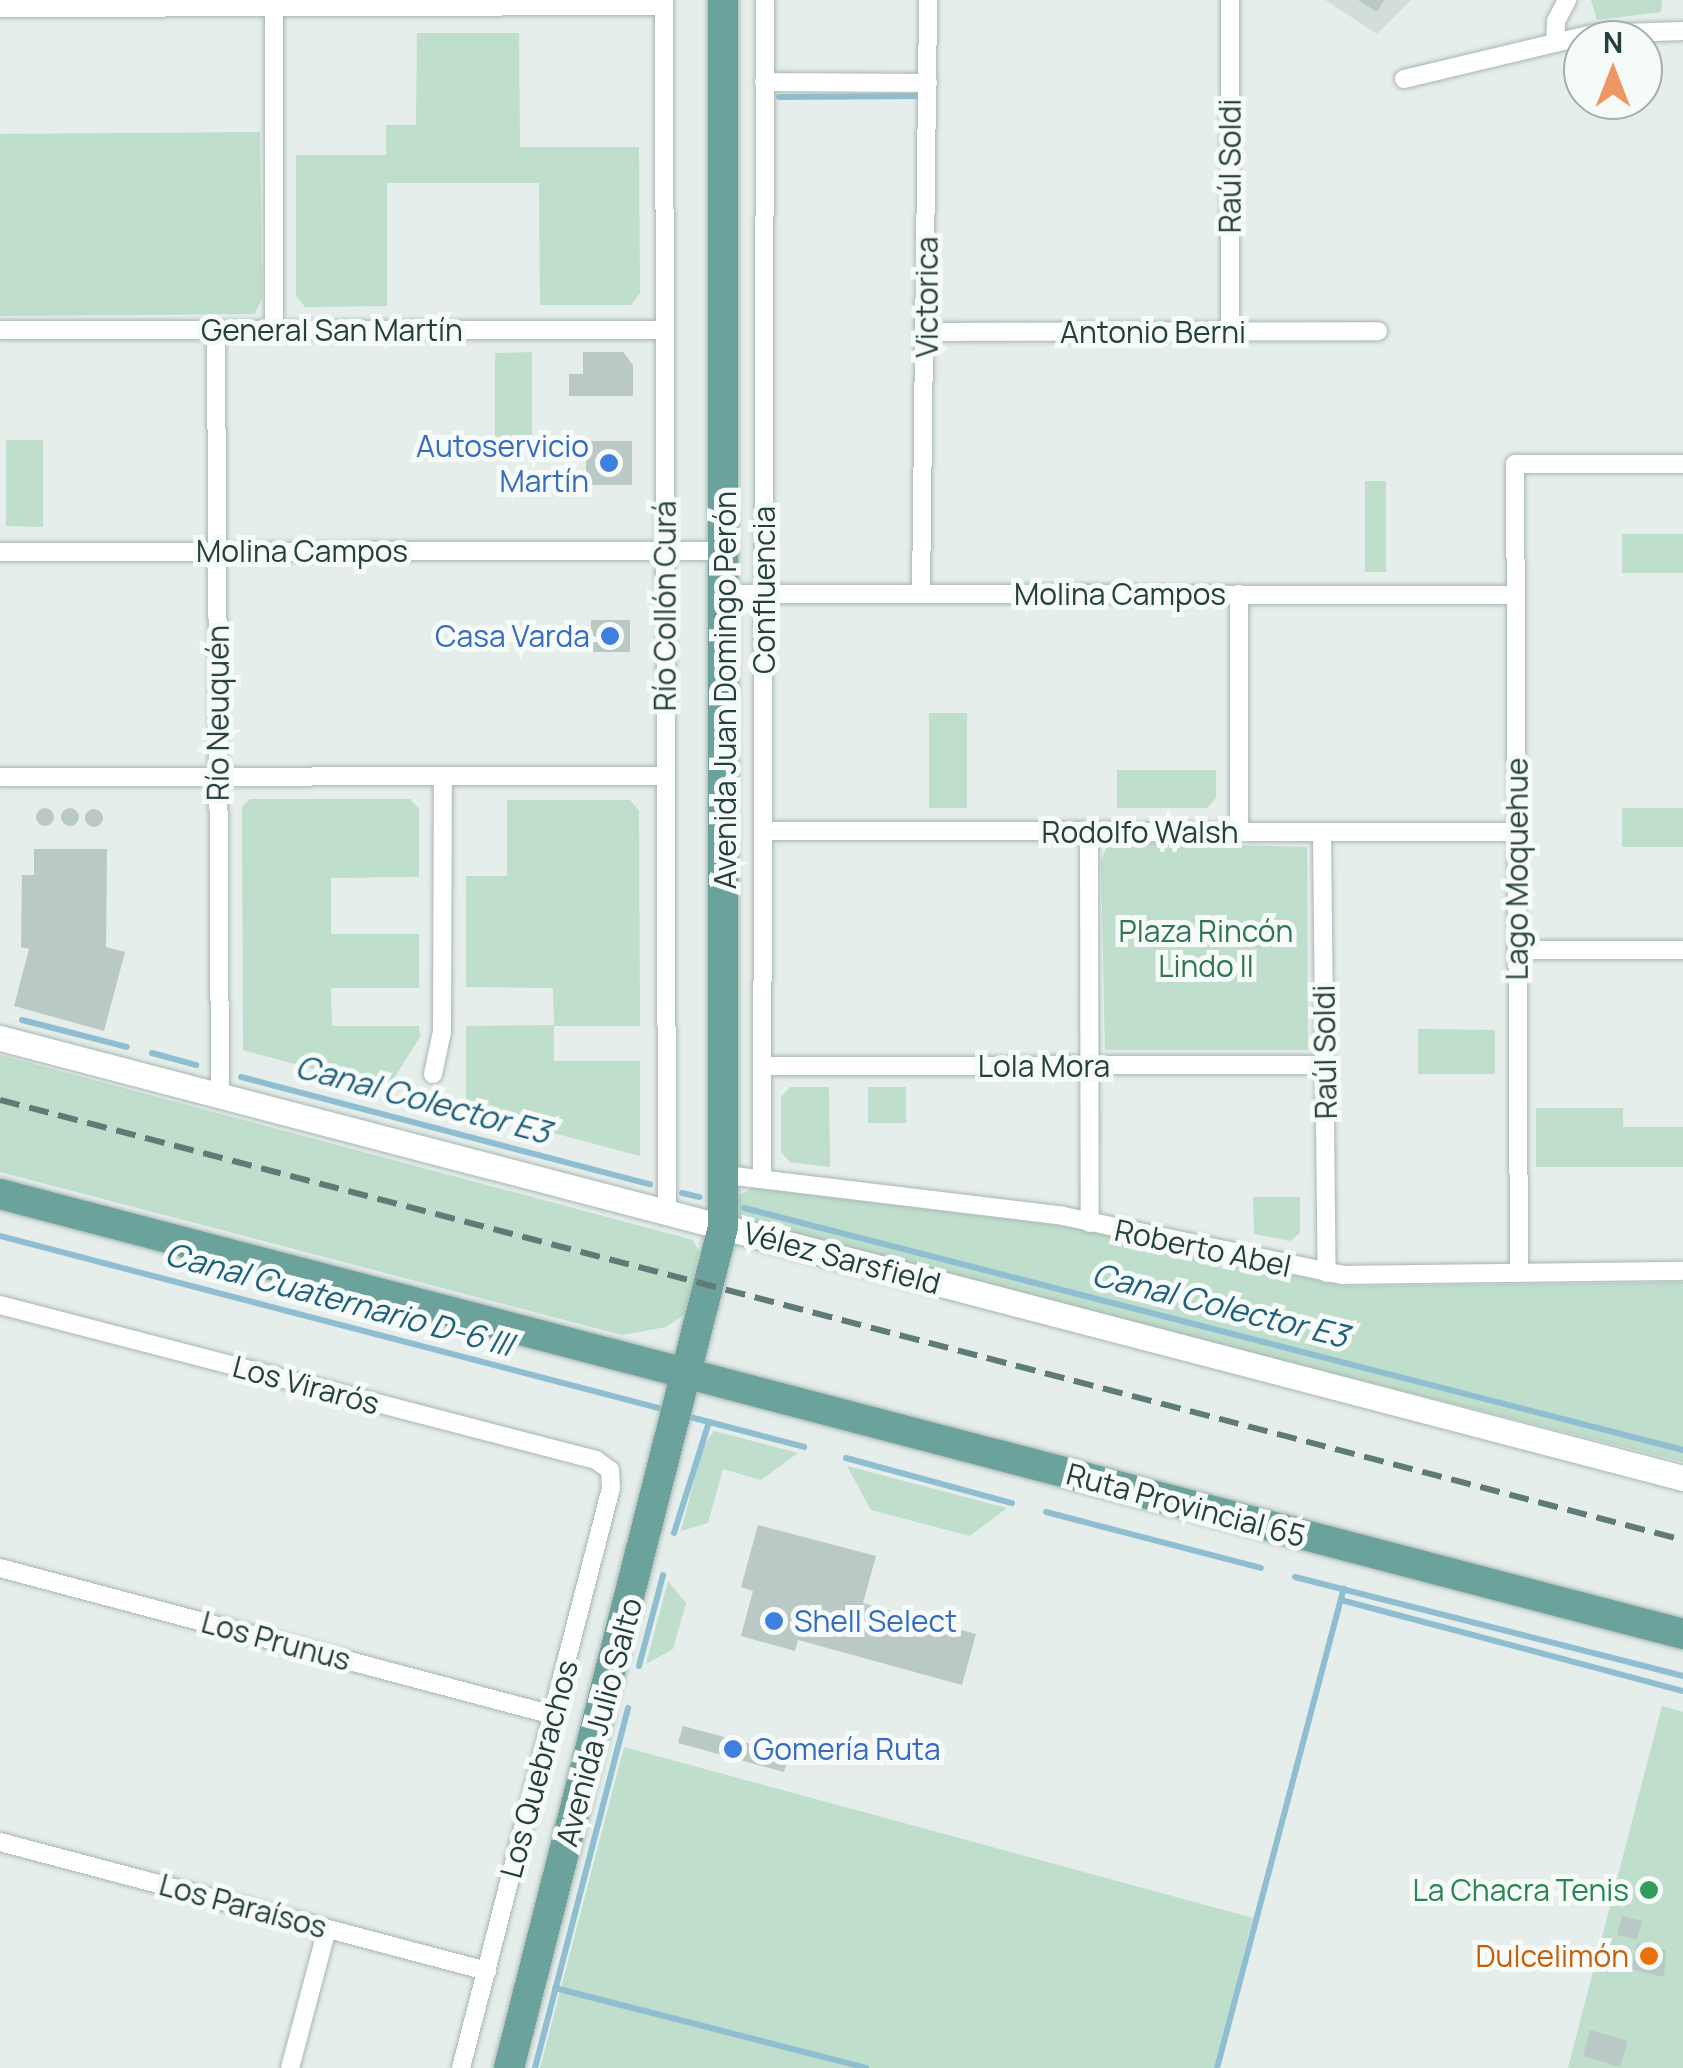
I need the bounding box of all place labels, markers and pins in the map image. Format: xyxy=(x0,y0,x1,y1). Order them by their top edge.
place label: Autoservicio Martín xyxy=(416,428,589,498)
marker: Autoservicio Martín xyxy=(598,452,620,474)
place label: Casa Varda xyxy=(435,618,590,654)
marker: Casa Varda xyxy=(599,625,621,647)
place label: Shell Select xyxy=(794,1603,957,1639)
marker: Shell Select xyxy=(763,1610,785,1632)
place label: Gomería Ruta xyxy=(753,1731,941,1767)
marker: Gomería Ruta xyxy=(722,1738,744,1760)
place label: La Chacra Tenis xyxy=(1412,1872,1629,1908)
marker: La Chacra Tenis xyxy=(1638,1879,1660,1901)
place label: Dulcelimón xyxy=(1475,1938,1629,1974)
marker: Dulcelimón xyxy=(1638,1945,1660,1967)

